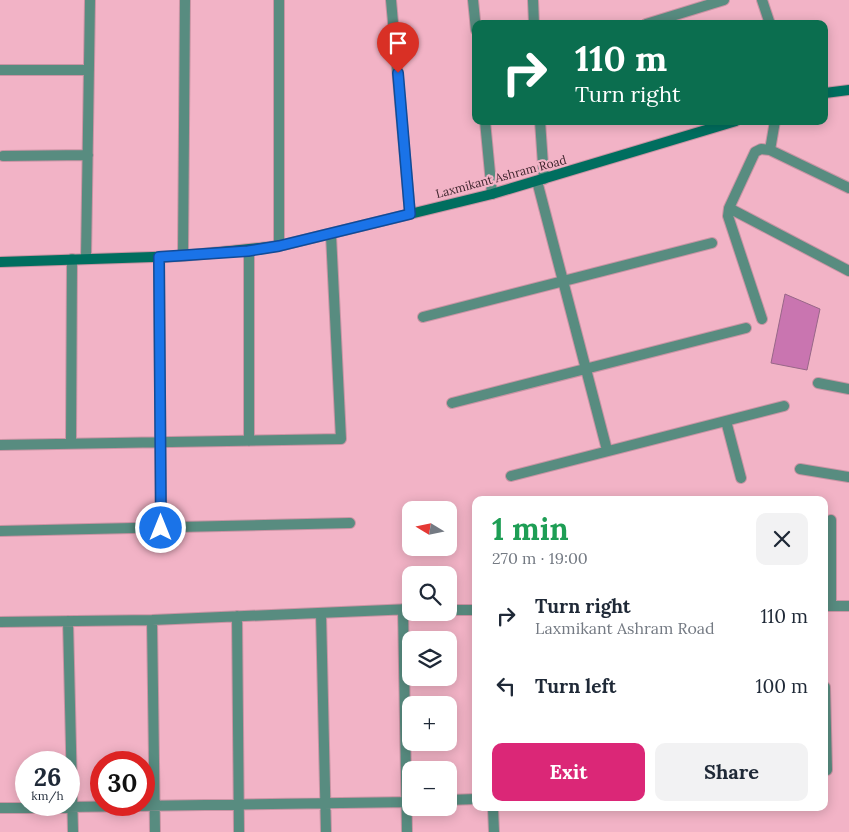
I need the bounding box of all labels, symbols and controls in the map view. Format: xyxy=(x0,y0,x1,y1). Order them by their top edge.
pin xyxy=(377,22,419,73)
icon: arrive xyxy=(384,29,412,57)
text: 110 m xyxy=(575,36,667,81)
icon: right xyxy=(492,40,557,105)
text: Turn right xyxy=(575,80,680,108)
street label: Laxmikant Ashram Road xyxy=(434,152,568,201)
position arrow xyxy=(134,501,186,553)
north arrow xyxy=(402,501,458,556)
map controls xyxy=(402,501,457,816)
text: 1 min xyxy=(492,510,569,548)
button: close xyxy=(756,513,808,565)
text: 270 m · 19:00 xyxy=(492,548,588,568)
button: search xyxy=(402,566,457,621)
text: Turn right xyxy=(535,594,631,618)
icon: right xyxy=(492,602,520,630)
text: 110 m xyxy=(760,604,808,628)
text: Laxmikant Ashram Road xyxy=(535,618,715,638)
button: layers xyxy=(402,631,457,686)
icon: left xyxy=(492,672,520,700)
text: Turn left xyxy=(535,674,616,698)
text: 100 m xyxy=(756,674,808,698)
button: + xyxy=(402,696,457,751)
button: Exit xyxy=(492,743,645,801)
button: Share xyxy=(655,743,808,801)
speed limit sign: 30 xyxy=(90,751,155,816)
text: 26 xyxy=(34,761,61,793)
button: − xyxy=(402,761,457,816)
text: km/h xyxy=(31,788,64,803)

